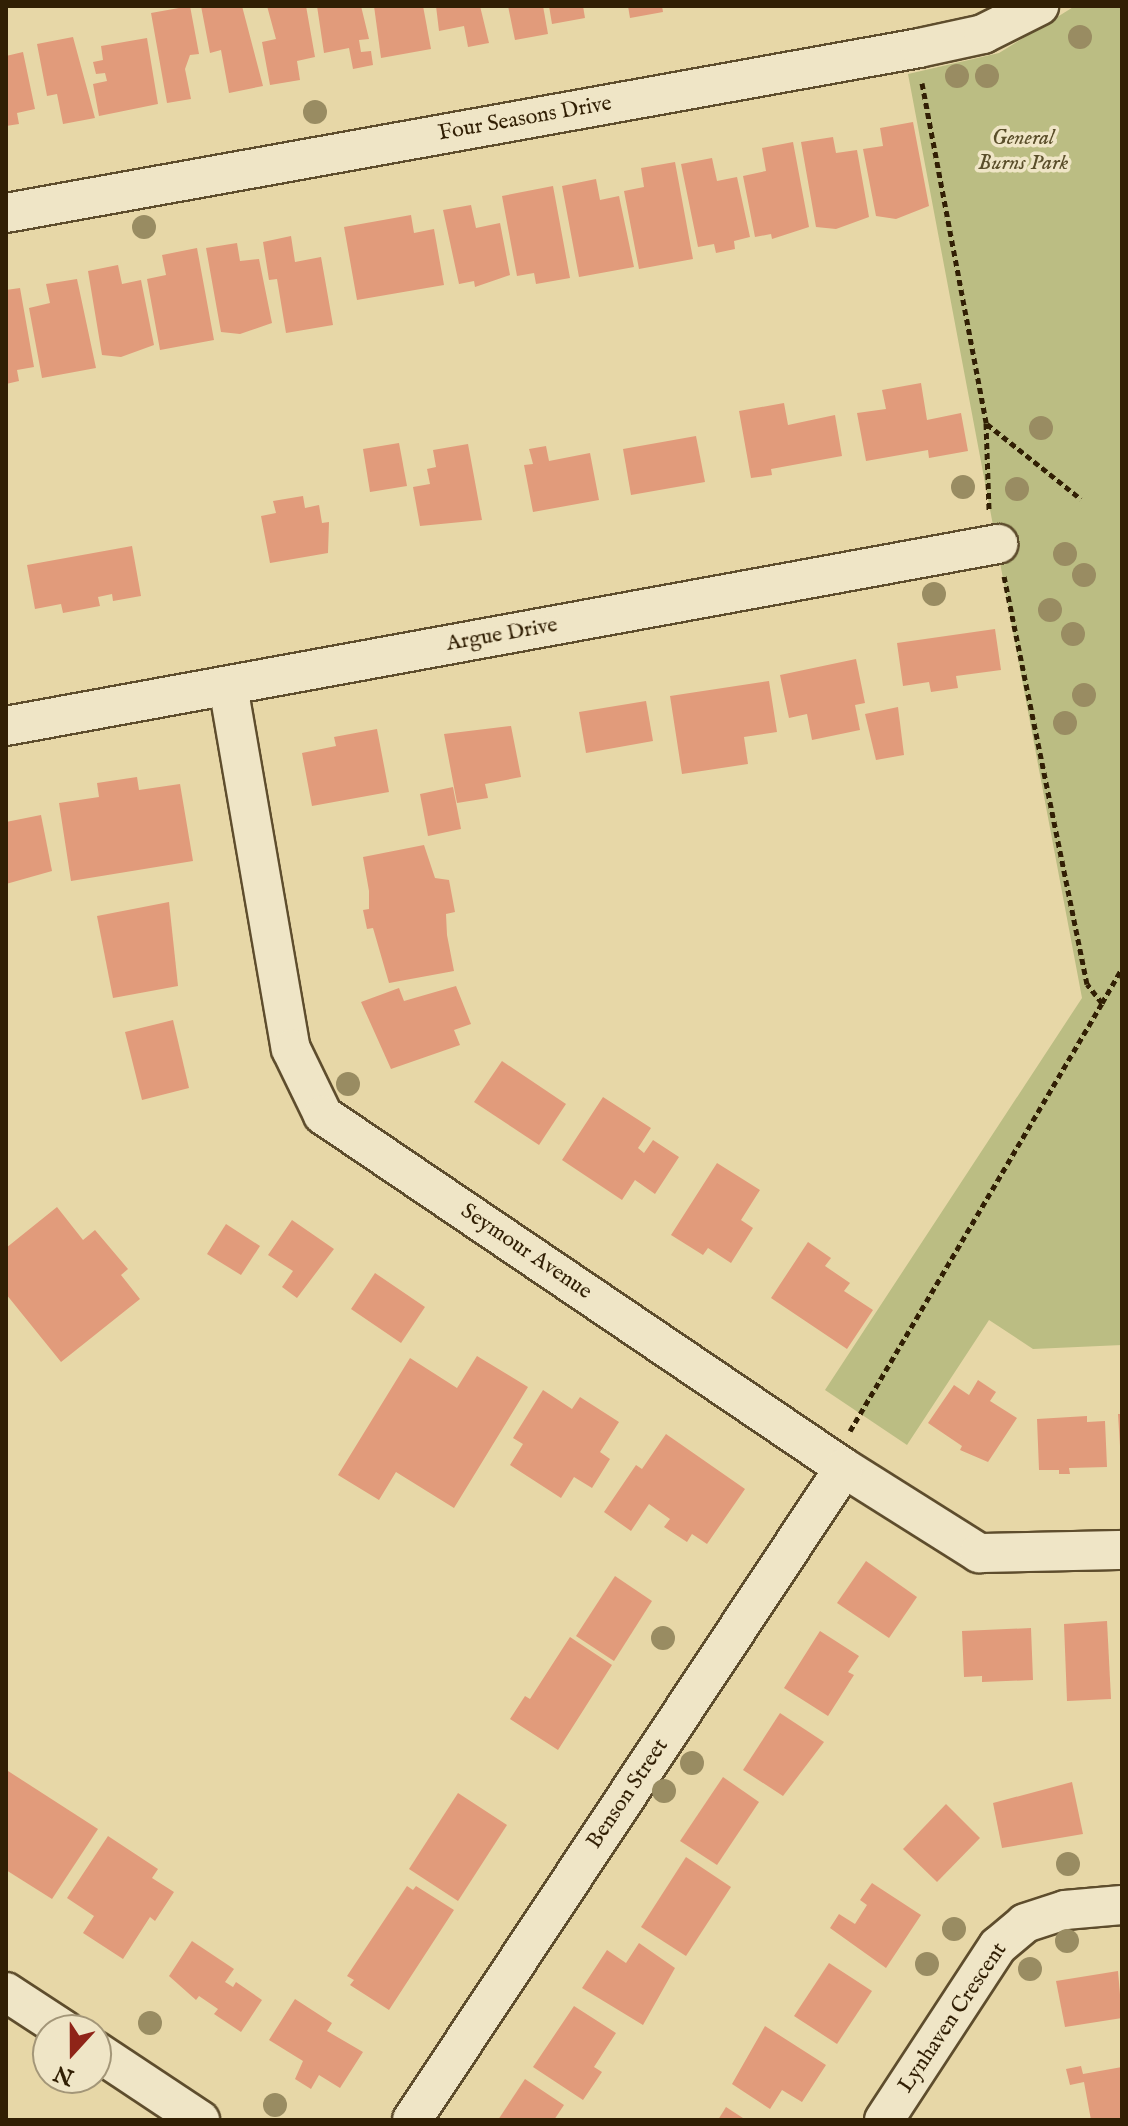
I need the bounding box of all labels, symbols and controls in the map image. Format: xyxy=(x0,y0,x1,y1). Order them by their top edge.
street label: Four Seasons Drive xyxy=(436,91,614,147)
park label: General Burns Park xyxy=(978,125,1068,176)
street label: Argue Drive xyxy=(444,612,560,658)
street label: Seymour Avenue xyxy=(455,1198,597,1306)
street label: Benson Street xyxy=(582,1734,674,1854)
street label: Lynhaven Crescent xyxy=(893,1938,1013,2098)
north arrow xyxy=(32,2014,112,2094)
text: N xyxy=(50,2058,78,2091)

